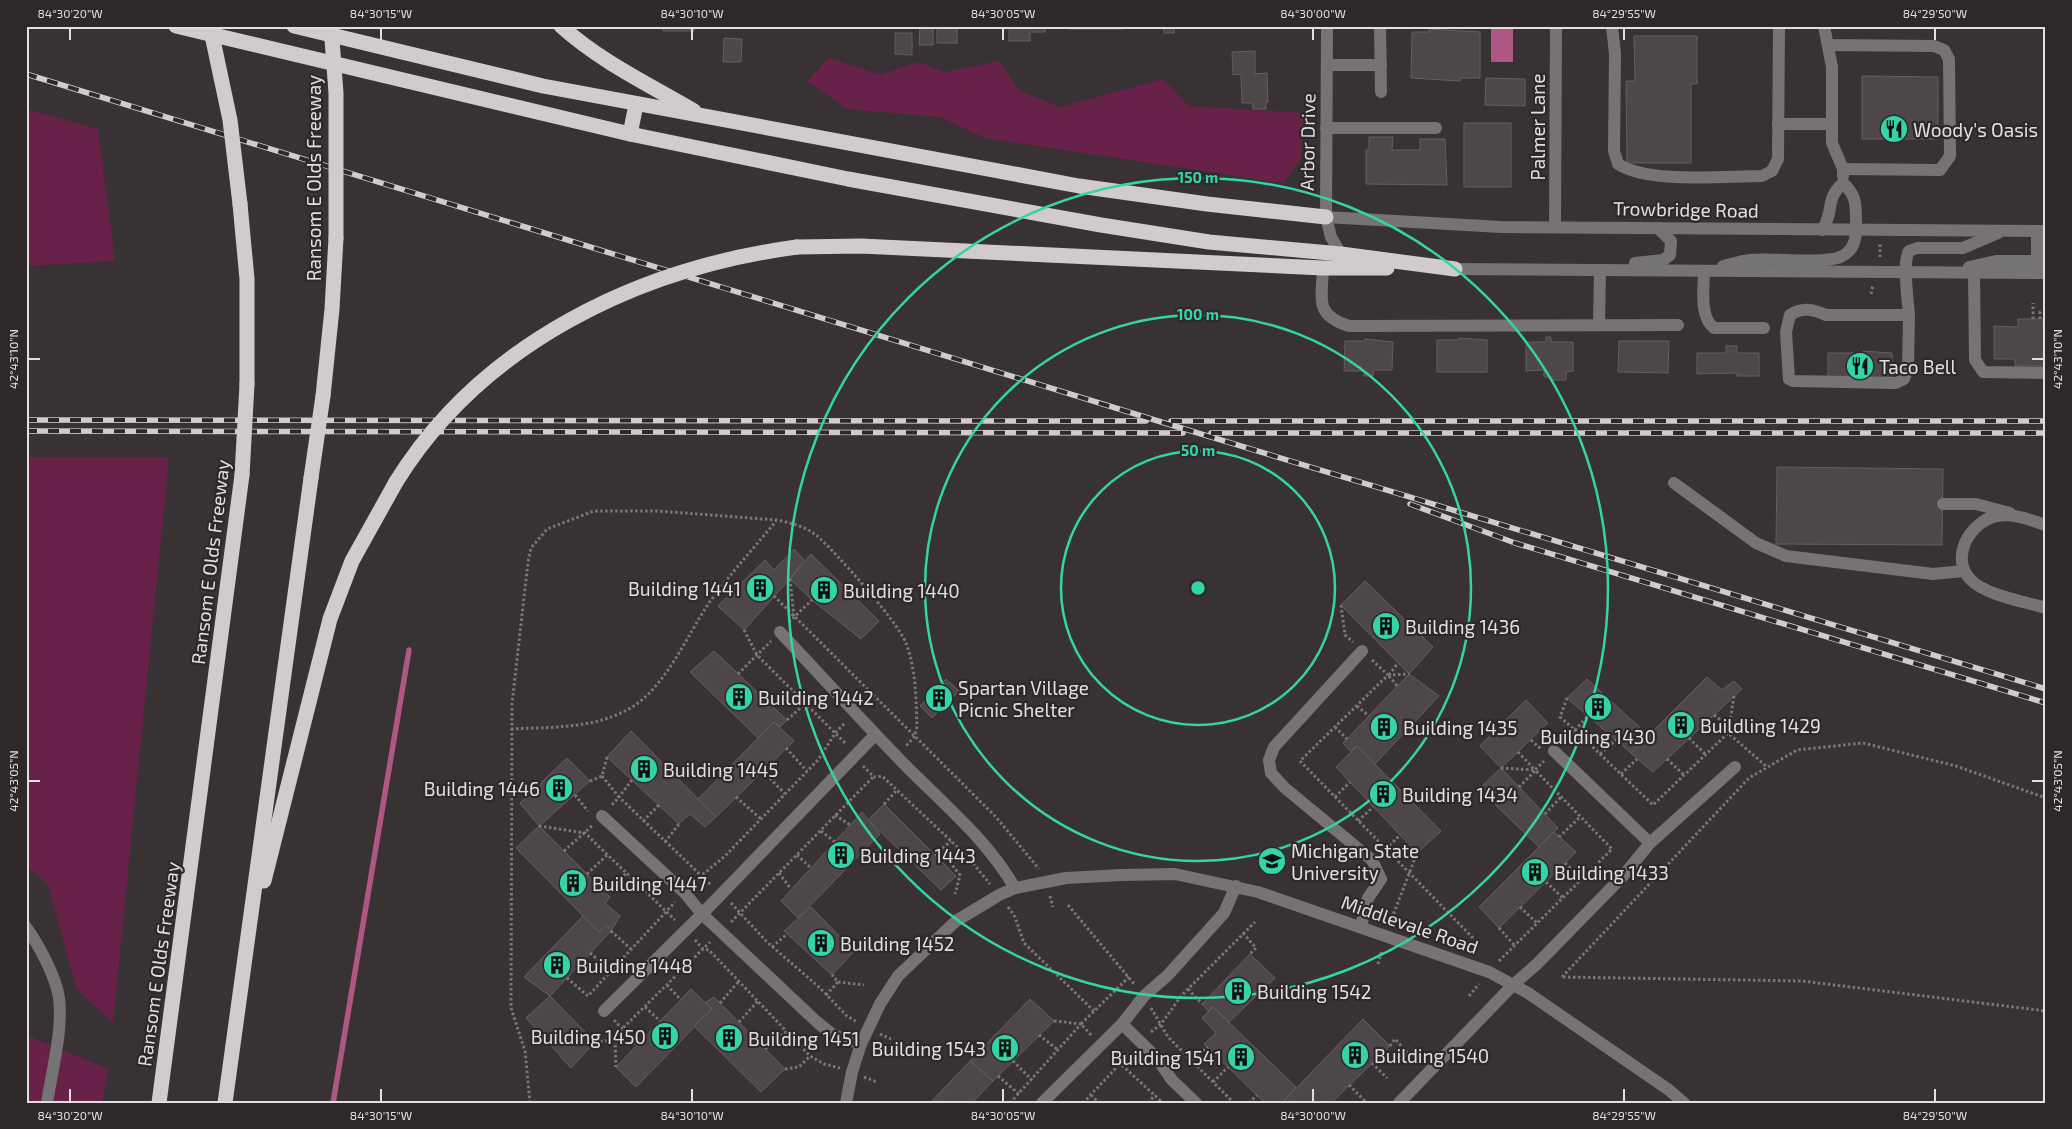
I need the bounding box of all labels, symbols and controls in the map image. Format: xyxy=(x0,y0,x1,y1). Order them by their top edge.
text: 84°30'20"W xyxy=(37,6,103,20)
text: 84°30'15"W xyxy=(350,6,412,20)
text: 84°30'10"W xyxy=(660,6,724,20)
text: 84°30'05"W xyxy=(971,6,1035,20)
text: 84°30'00"W xyxy=(1280,6,1346,20)
text: 84°29'55"W xyxy=(1592,6,1656,20)
text: 84°29'50"W xyxy=(1903,6,1967,20)
street label: Palmer Lane xyxy=(1526,74,1549,180)
street label: Ransom E Olds Freeway xyxy=(302,75,325,281)
street label: Arbor Drive xyxy=(1295,93,1319,191)
restaurant icon: Woody's Oasis xyxy=(1879,114,1909,144)
place label: Woody's Oasis xyxy=(1913,118,2038,141)
text: 150 m xyxy=(1178,168,1218,186)
street label: Trowbridge Road xyxy=(1613,196,1759,222)
text: 100 m xyxy=(1177,305,1219,323)
text: 42°43'10"N xyxy=(6,329,20,389)
text: 42°43'10"N xyxy=(2050,329,2064,389)
restaurant icon: Taco Bell xyxy=(1845,351,1875,381)
place label: Taco Bell xyxy=(1879,355,1956,378)
text: 50 m xyxy=(1181,441,1215,459)
street label: Ransom E Olds Freeway xyxy=(186,458,234,666)
building icon: Building 1441 xyxy=(745,573,775,603)
building icon: Building 1440 xyxy=(809,575,839,605)
place label: Building 1441 xyxy=(628,577,741,600)
place label: Building 1440 xyxy=(843,579,960,602)
centre of rings xyxy=(1189,579,1207,597)
building icon: Building 1436 xyxy=(1371,611,1401,641)
place label: Building 1436 xyxy=(1405,615,1520,638)
place label: Spartan Village Picnic Shelter xyxy=(958,676,1089,721)
building icon: Building 1442 xyxy=(724,682,754,712)
building icon: Spartan Village Picnic Shelter xyxy=(924,683,954,713)
place label: Building 1442 xyxy=(758,686,874,709)
building icon: Building 1430 xyxy=(1583,692,1613,722)
building icon: Buildling 1429 xyxy=(1666,710,1696,740)
building icon: Building 1435 xyxy=(1369,712,1399,742)
place label: Buildling 1429 xyxy=(1700,714,1821,737)
place label: Building 1435 xyxy=(1403,716,1517,739)
place label: Building 1430 xyxy=(1540,725,1656,748)
text: 42°43'05"N xyxy=(6,750,20,812)
text: 42°43'05"N xyxy=(2050,750,2064,812)
building icon: Building 1445 xyxy=(629,754,659,784)
place label: Building 1445 xyxy=(663,758,779,781)
building icon: Building 1446 xyxy=(544,773,574,803)
place label: Building 1446 xyxy=(424,777,540,800)
building icon: Building 1434 xyxy=(1368,779,1398,809)
place label: Building 1434 xyxy=(1402,783,1518,806)
place label: Michigan State University xyxy=(1291,839,1419,884)
building icon: Building 1443 xyxy=(826,840,856,870)
place label: Building 1443 xyxy=(860,844,976,867)
school or university icon: Michigan State University xyxy=(1257,846,1287,876)
building icon: Building 1433 xyxy=(1520,857,1550,887)
street label: Ransom E Olds Freeway xyxy=(132,860,184,1068)
place label: Building 1433 xyxy=(1554,861,1669,884)
building icon: Building 1447 xyxy=(558,868,588,898)
place label: Building 1447 xyxy=(592,872,707,895)
street label: Middlevale Road xyxy=(1339,890,1481,958)
building icon: Building 1452 xyxy=(806,928,836,958)
place label: Building 1452 xyxy=(840,932,955,955)
building icon: Building 1448 xyxy=(542,950,572,980)
place label: Building 1448 xyxy=(576,954,693,977)
building icon: Building 1542 xyxy=(1223,976,1253,1006)
place label: Building 1542 xyxy=(1257,980,1372,1003)
building icon: Building 1450 xyxy=(650,1021,680,1051)
building icon: Building 1451 xyxy=(714,1023,744,1053)
place label: Building 1450 xyxy=(531,1025,646,1048)
place label: Building 1451 xyxy=(748,1027,859,1050)
building icon: Building 1543 xyxy=(990,1033,1020,1063)
place label: Building 1543 xyxy=(872,1037,986,1060)
building icon: Building 1540 xyxy=(1340,1040,1370,1070)
building icon: Building 1541 xyxy=(1226,1042,1256,1072)
place label: Building 1540 xyxy=(1374,1044,1489,1067)
place label: Building 1541 xyxy=(1111,1046,1222,1069)
text: 84°30'20"W xyxy=(37,1108,103,1122)
text: 84°30'15"W xyxy=(350,1108,412,1122)
text: 84°30'10"W xyxy=(660,1108,724,1122)
text: 84°30'05"W xyxy=(971,1108,1035,1122)
text: 84°30'00"W xyxy=(1280,1108,1346,1122)
text: 84°29'55"W xyxy=(1592,1108,1656,1122)
text: 84°29'50"W xyxy=(1903,1108,1967,1122)

